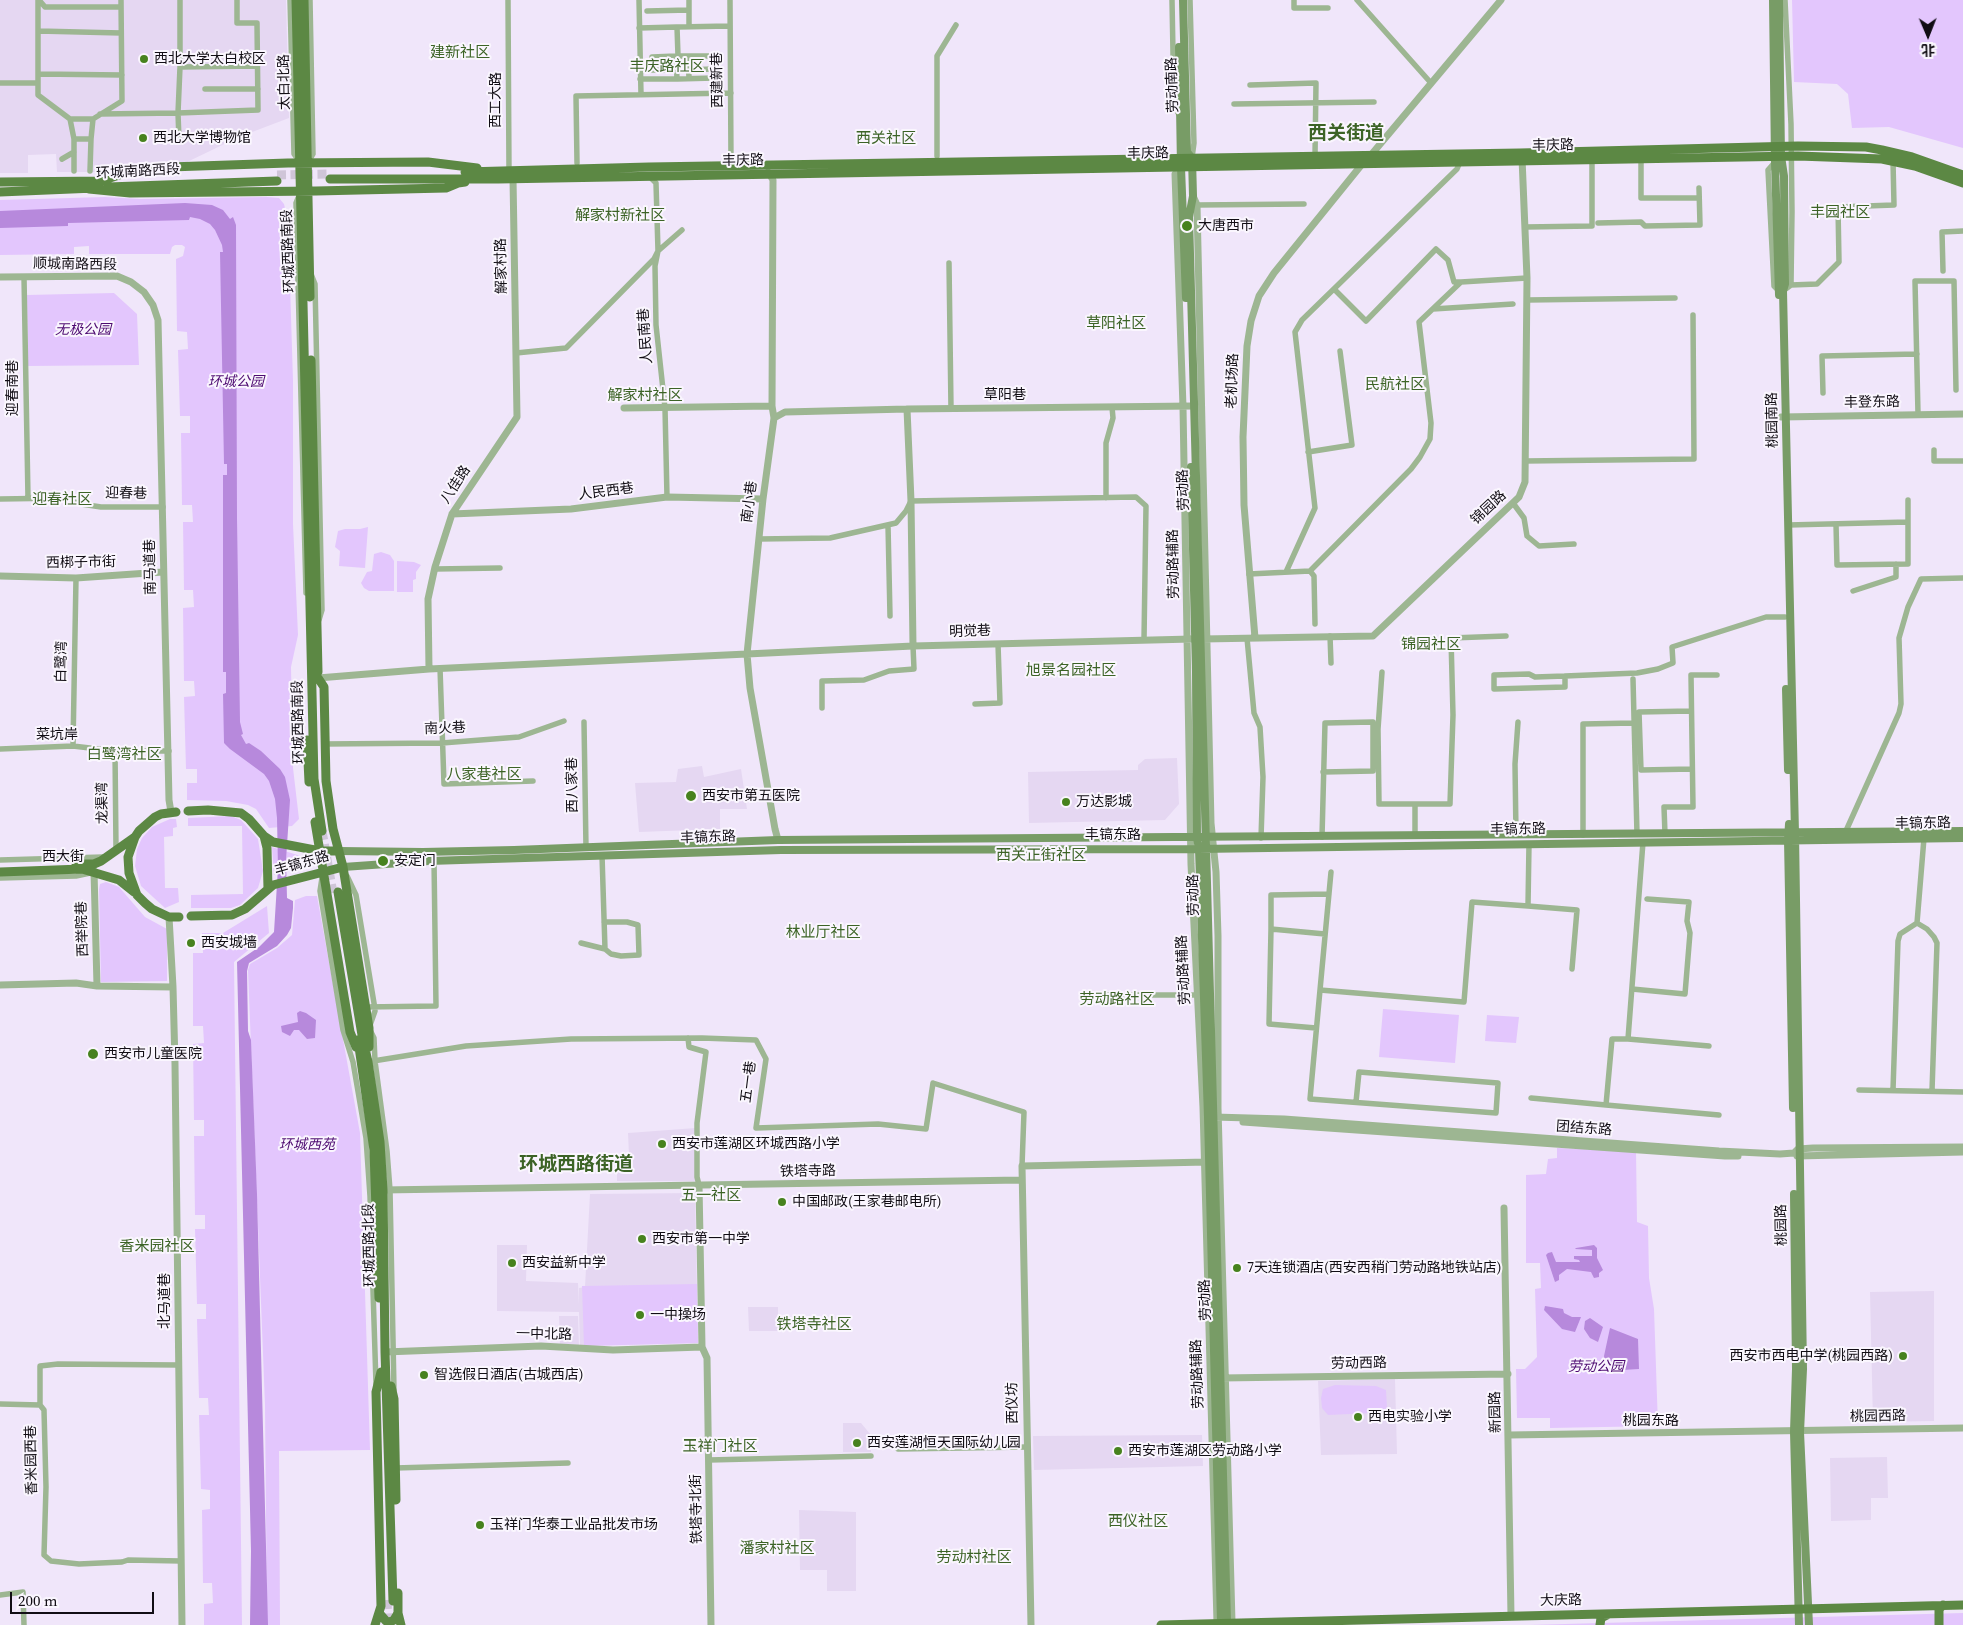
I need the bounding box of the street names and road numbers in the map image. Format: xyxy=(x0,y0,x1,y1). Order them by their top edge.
street label: 西建新巷 xyxy=(709,52,727,108)
street label: 太白北路 xyxy=(276,54,294,110)
street label: 劳动南路 xyxy=(1164,57,1182,113)
street label: 西工大路 xyxy=(488,72,504,128)
street label: 丰庆路 xyxy=(1532,137,1574,155)
street label: 丰庆路 xyxy=(1127,145,1169,163)
street label: 丰庆路 xyxy=(722,152,764,170)
street label: 环城南路西段 xyxy=(96,161,180,183)
street label: 环城西路南段 xyxy=(279,209,299,293)
street label: 解家村路 xyxy=(493,238,511,294)
street label: 顺城南路西段 xyxy=(33,256,117,274)
street label: 人民南巷 xyxy=(636,307,656,365)
street label: 老机场路 xyxy=(1224,353,1242,409)
street label: 迎春南巷 xyxy=(5,360,21,416)
street label: 草阳巷 xyxy=(984,387,1026,403)
street label: 桃园南路 xyxy=(1764,392,1782,448)
street label: 丰登东路 xyxy=(1844,394,1900,412)
street label: 八佳路 xyxy=(438,463,474,507)
street label: 劳动路 xyxy=(1175,469,1193,511)
street label: 人民西巷 xyxy=(577,480,635,504)
street label: 南小巷 xyxy=(739,480,761,524)
street label: 迎春巷 xyxy=(105,485,147,503)
street label: 锦园路 xyxy=(1468,488,1510,528)
street label: 劳动路辅路 xyxy=(1165,529,1183,599)
street label: 南马道巷 xyxy=(142,539,160,595)
street label: 西梆子市街 xyxy=(46,554,116,572)
street label: 明觉巷 xyxy=(949,623,991,641)
street label: 白鹭湾 xyxy=(53,641,71,683)
street label: 环城西路南段 xyxy=(290,680,308,764)
street label: 南火巷 xyxy=(424,720,466,738)
street label: 菜坑岸 xyxy=(36,727,78,743)
street label: 西八家巷 xyxy=(564,757,582,813)
street label: 龙渠湾 xyxy=(94,782,112,824)
street label: 丰镐东路 xyxy=(1895,815,1951,833)
street label: 丰镐东路 xyxy=(1490,821,1546,839)
street label: 丰镐东路 xyxy=(1085,827,1141,843)
street label: 丰镐东路 xyxy=(680,829,736,847)
street label: 丰镐东路 xyxy=(273,848,331,880)
street label: 西大街 xyxy=(42,849,84,865)
street label: 劳动路 xyxy=(1185,874,1203,916)
street label: 西举院巷 xyxy=(74,901,92,957)
street label: 劳动路辅路 xyxy=(1174,935,1194,1005)
street label: 五一巷 xyxy=(738,1060,760,1104)
street label: 团结东路 xyxy=(1555,1119,1613,1139)
street label: 铁塔寺路 xyxy=(780,1163,836,1181)
street label: 环城西路北段 xyxy=(361,1203,379,1287)
street label: 桃园路 xyxy=(1773,1204,1791,1246)
street label: 北马道巷 xyxy=(157,1273,173,1329)
street label: 劳动路 xyxy=(1197,1279,1215,1321)
street label: 一中北路 xyxy=(516,1326,572,1344)
street label: 劳动路辅路 xyxy=(1188,1339,1208,1409)
street label: 劳动西路 xyxy=(1331,1355,1387,1373)
street label: 西仪坊 xyxy=(1004,1382,1022,1424)
street label: 新园路 xyxy=(1487,1391,1505,1433)
street label: 桃园西路 xyxy=(1850,1408,1906,1426)
street label: 桃园东路 xyxy=(1623,1413,1679,1429)
street label: 香米园西巷 xyxy=(23,1425,41,1495)
street label: 铁塔寺北街 xyxy=(688,1474,706,1544)
street label: 大庆路 xyxy=(1540,1592,1582,1610)

